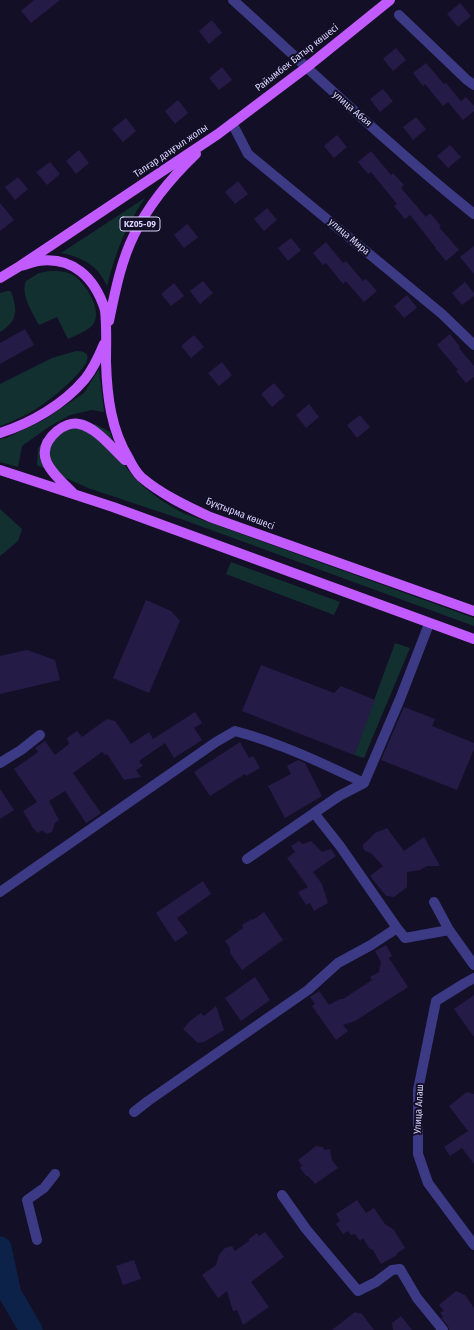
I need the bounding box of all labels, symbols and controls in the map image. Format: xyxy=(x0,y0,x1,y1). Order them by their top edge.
street label: Райымбек Батыр көшесі xyxy=(253,22,341,94)
street label: улица Абая xyxy=(330,89,374,129)
street label: Талғар даңғыл жолы xyxy=(132,122,210,180)
street label: улица Мира xyxy=(326,216,372,258)
road number: KZ05-09 xyxy=(120,217,160,231)
street label: Бұқтырма көшесі xyxy=(204,495,276,533)
street label: Улица Алаш xyxy=(412,1084,426,1134)

